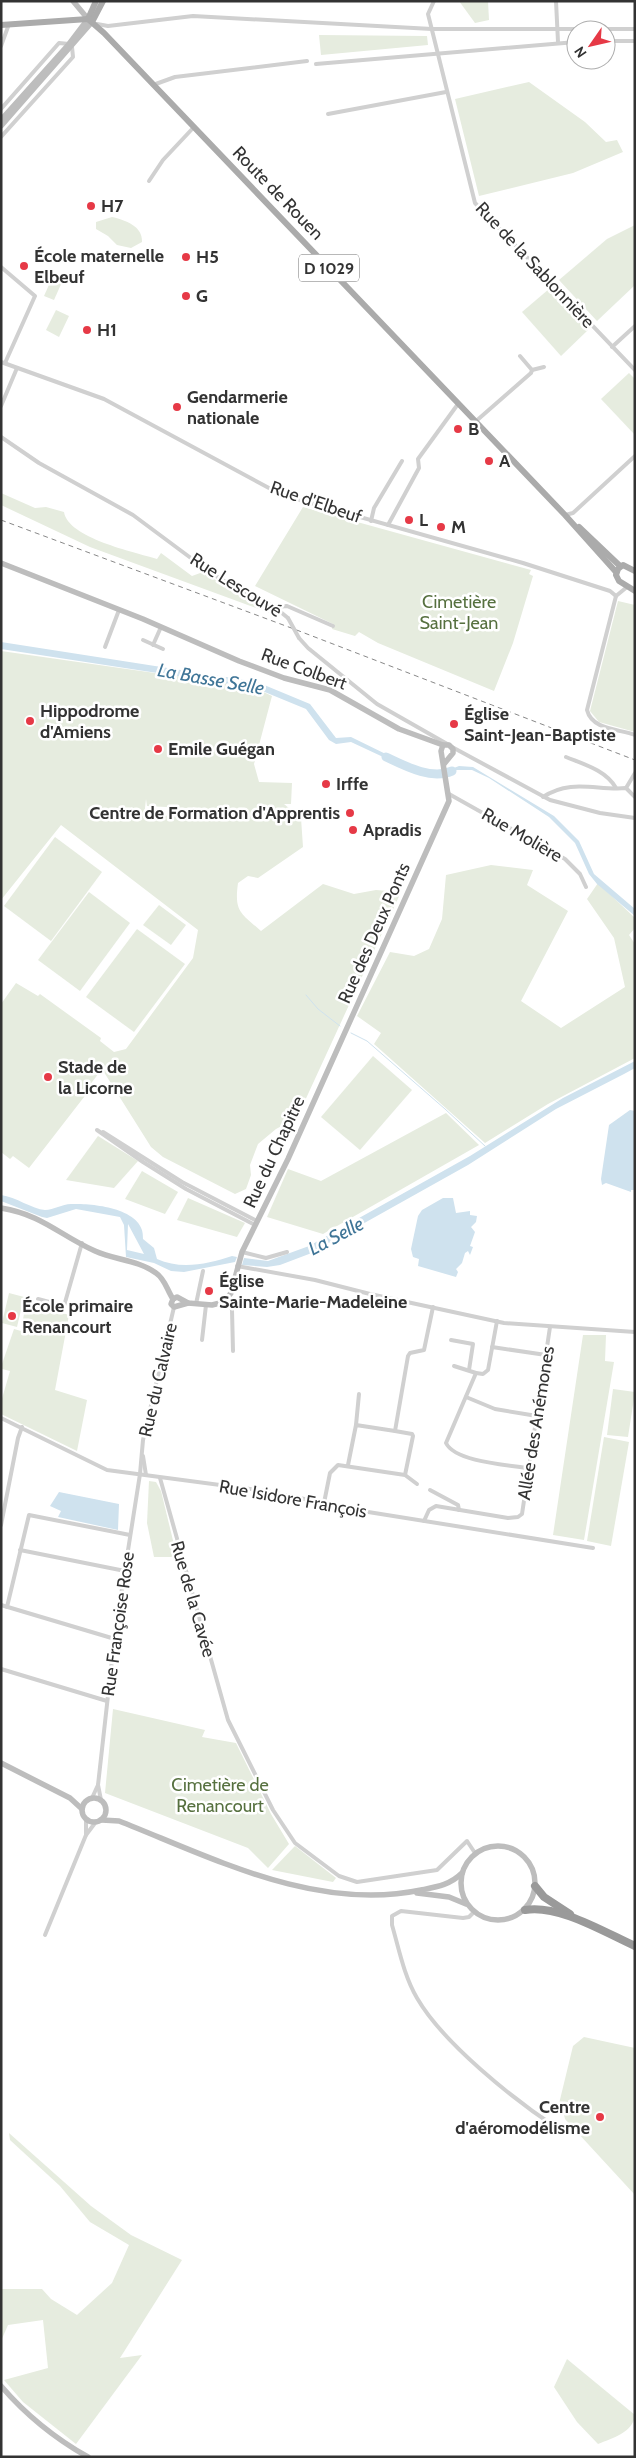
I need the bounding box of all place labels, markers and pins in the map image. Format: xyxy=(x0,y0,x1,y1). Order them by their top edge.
place label: H7 xyxy=(101,195,124,217)
marker: H7 xyxy=(85,200,97,212)
place label: École maternelle Elbeuf xyxy=(34,245,164,288)
place label: H5 xyxy=(196,246,219,268)
marker: H5 xyxy=(180,251,192,263)
marker: École maternelle Elbeuf xyxy=(18,260,30,272)
place label: G xyxy=(196,285,208,307)
marker: G xyxy=(180,290,192,302)
place label: H1 xyxy=(97,319,117,341)
marker: H1 xyxy=(81,324,93,336)
place label: Gendarmerie nationale xyxy=(187,386,288,429)
marker: Gendarmerie nationale xyxy=(171,401,183,413)
place label: B xyxy=(468,418,479,440)
marker: B xyxy=(452,423,464,435)
place label: A xyxy=(499,450,511,472)
marker: A xyxy=(483,455,495,467)
place label: L xyxy=(419,509,428,531)
marker: L xyxy=(403,514,415,526)
place label: M xyxy=(451,516,466,538)
marker: M xyxy=(435,521,447,533)
place label: Hippodrome d'Amiens xyxy=(40,700,139,743)
place label: Église Saint-Jean-Baptiste xyxy=(464,703,616,746)
marker: Hippodrome d'Amiens xyxy=(24,715,36,727)
marker: Église Saint-Jean-Baptiste xyxy=(448,718,460,730)
place label: Emile Guégan xyxy=(168,738,275,760)
marker: Emile Guégan xyxy=(152,743,164,755)
place label: Irffe xyxy=(336,773,368,795)
marker: Irffe xyxy=(320,778,332,790)
place label: Centre de Formation d'Apprentis xyxy=(89,802,340,824)
marker: Centre de Formation d'Apprentis xyxy=(344,807,356,819)
place label: Apradis xyxy=(363,819,422,841)
marker: Apradis xyxy=(347,824,359,836)
place label: Stade de la Licorne xyxy=(58,1056,133,1099)
marker: Stade de la Licorne xyxy=(42,1071,54,1083)
place label: Église Sainte-Marie-Madeleine xyxy=(219,1270,407,1313)
marker: Église Sainte-Marie-Madeleine xyxy=(203,1285,215,1297)
place label: École primaire Renancourt xyxy=(22,1295,133,1338)
marker: École primaire Renancourt xyxy=(6,1310,18,1322)
place label: Centre d'aéromodélisme xyxy=(455,2096,590,2139)
marker: Centre d'aéromodélisme xyxy=(594,2111,606,2123)

